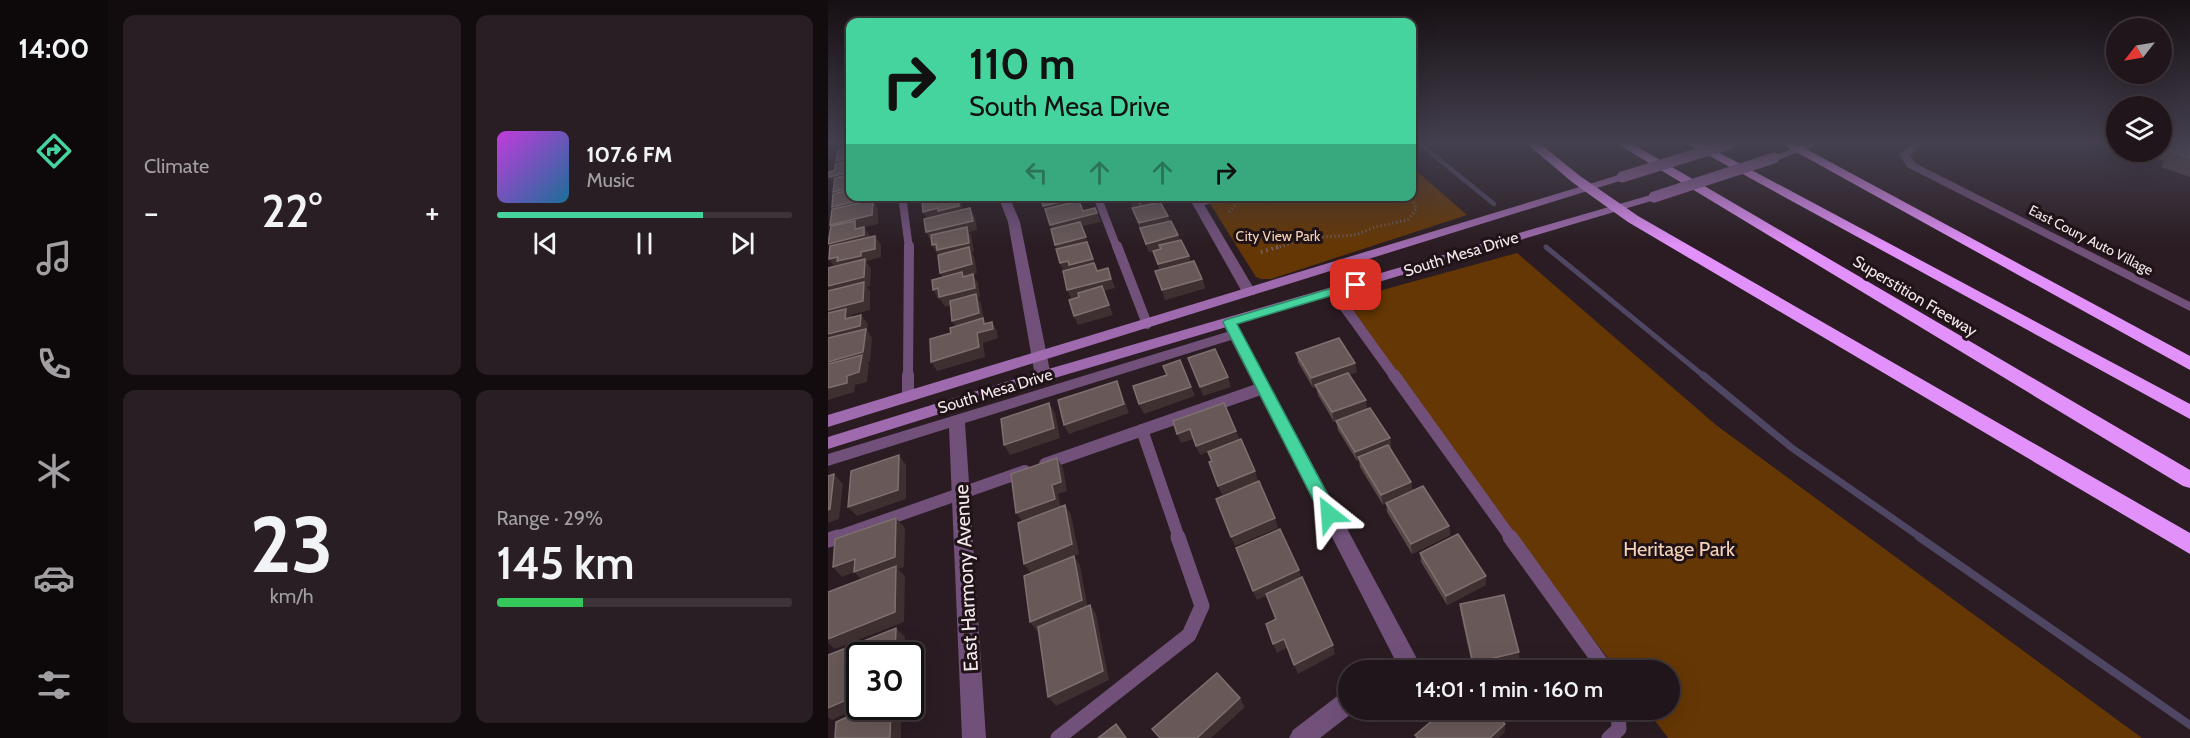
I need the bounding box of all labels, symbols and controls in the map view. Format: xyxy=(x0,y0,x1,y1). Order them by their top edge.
north arrow xyxy=(2106,18,2172,84)
map controls xyxy=(2106,18,2172,162)
text: 14:00 xyxy=(19,32,89,65)
text: 110 m xyxy=(969,38,1076,90)
icon: right xyxy=(870,42,948,120)
text: South Mesa Drive xyxy=(969,90,1170,123)
button: layers xyxy=(2106,96,2172,162)
icon: directions xyxy=(33,130,75,172)
text: 107.6 FM xyxy=(587,141,672,168)
text: Climate xyxy=(144,154,209,178)
icon: left xyxy=(1020,156,1053,189)
icon: ahead xyxy=(1083,156,1116,189)
icon: ahead xyxy=(1146,156,1179,189)
icon: right xyxy=(1209,156,1242,189)
text: Music xyxy=(587,168,635,192)
text: 22° xyxy=(262,184,322,238)
text: − xyxy=(144,192,159,232)
text: + xyxy=(425,192,440,232)
street label: East Coury Auto Village xyxy=(2026,201,2156,279)
icon: previous xyxy=(529,227,562,260)
icon: pause xyxy=(628,227,661,260)
icon: next xyxy=(726,227,759,260)
park label: City View Park xyxy=(1236,227,1321,245)
street label: South Mesa Drive xyxy=(1401,228,1521,280)
icon: music xyxy=(33,237,75,279)
street label: Superstition Freeway xyxy=(1850,251,1980,341)
pin xyxy=(1330,259,1381,310)
icon: arrive xyxy=(1339,268,1372,301)
icon: phone xyxy=(33,343,75,385)
street label: South Mesa Drive xyxy=(935,365,1055,417)
icon: climate xyxy=(33,450,75,492)
position arrow xyxy=(1297,482,1361,546)
street label: East Harmony Avenue xyxy=(949,484,983,672)
text: 23 xyxy=(250,497,333,592)
text: Range · 29% xyxy=(497,506,603,530)
text: 145 km xyxy=(497,536,634,590)
park label: Heritage Park xyxy=(1623,537,1735,561)
icon: car xyxy=(33,557,75,599)
text: km/h xyxy=(270,584,314,608)
speed limit sign: 30 xyxy=(846,642,924,720)
icon: filters xyxy=(33,664,75,706)
text: 14:01 · 1 min · 160 m xyxy=(1415,676,1603,703)

